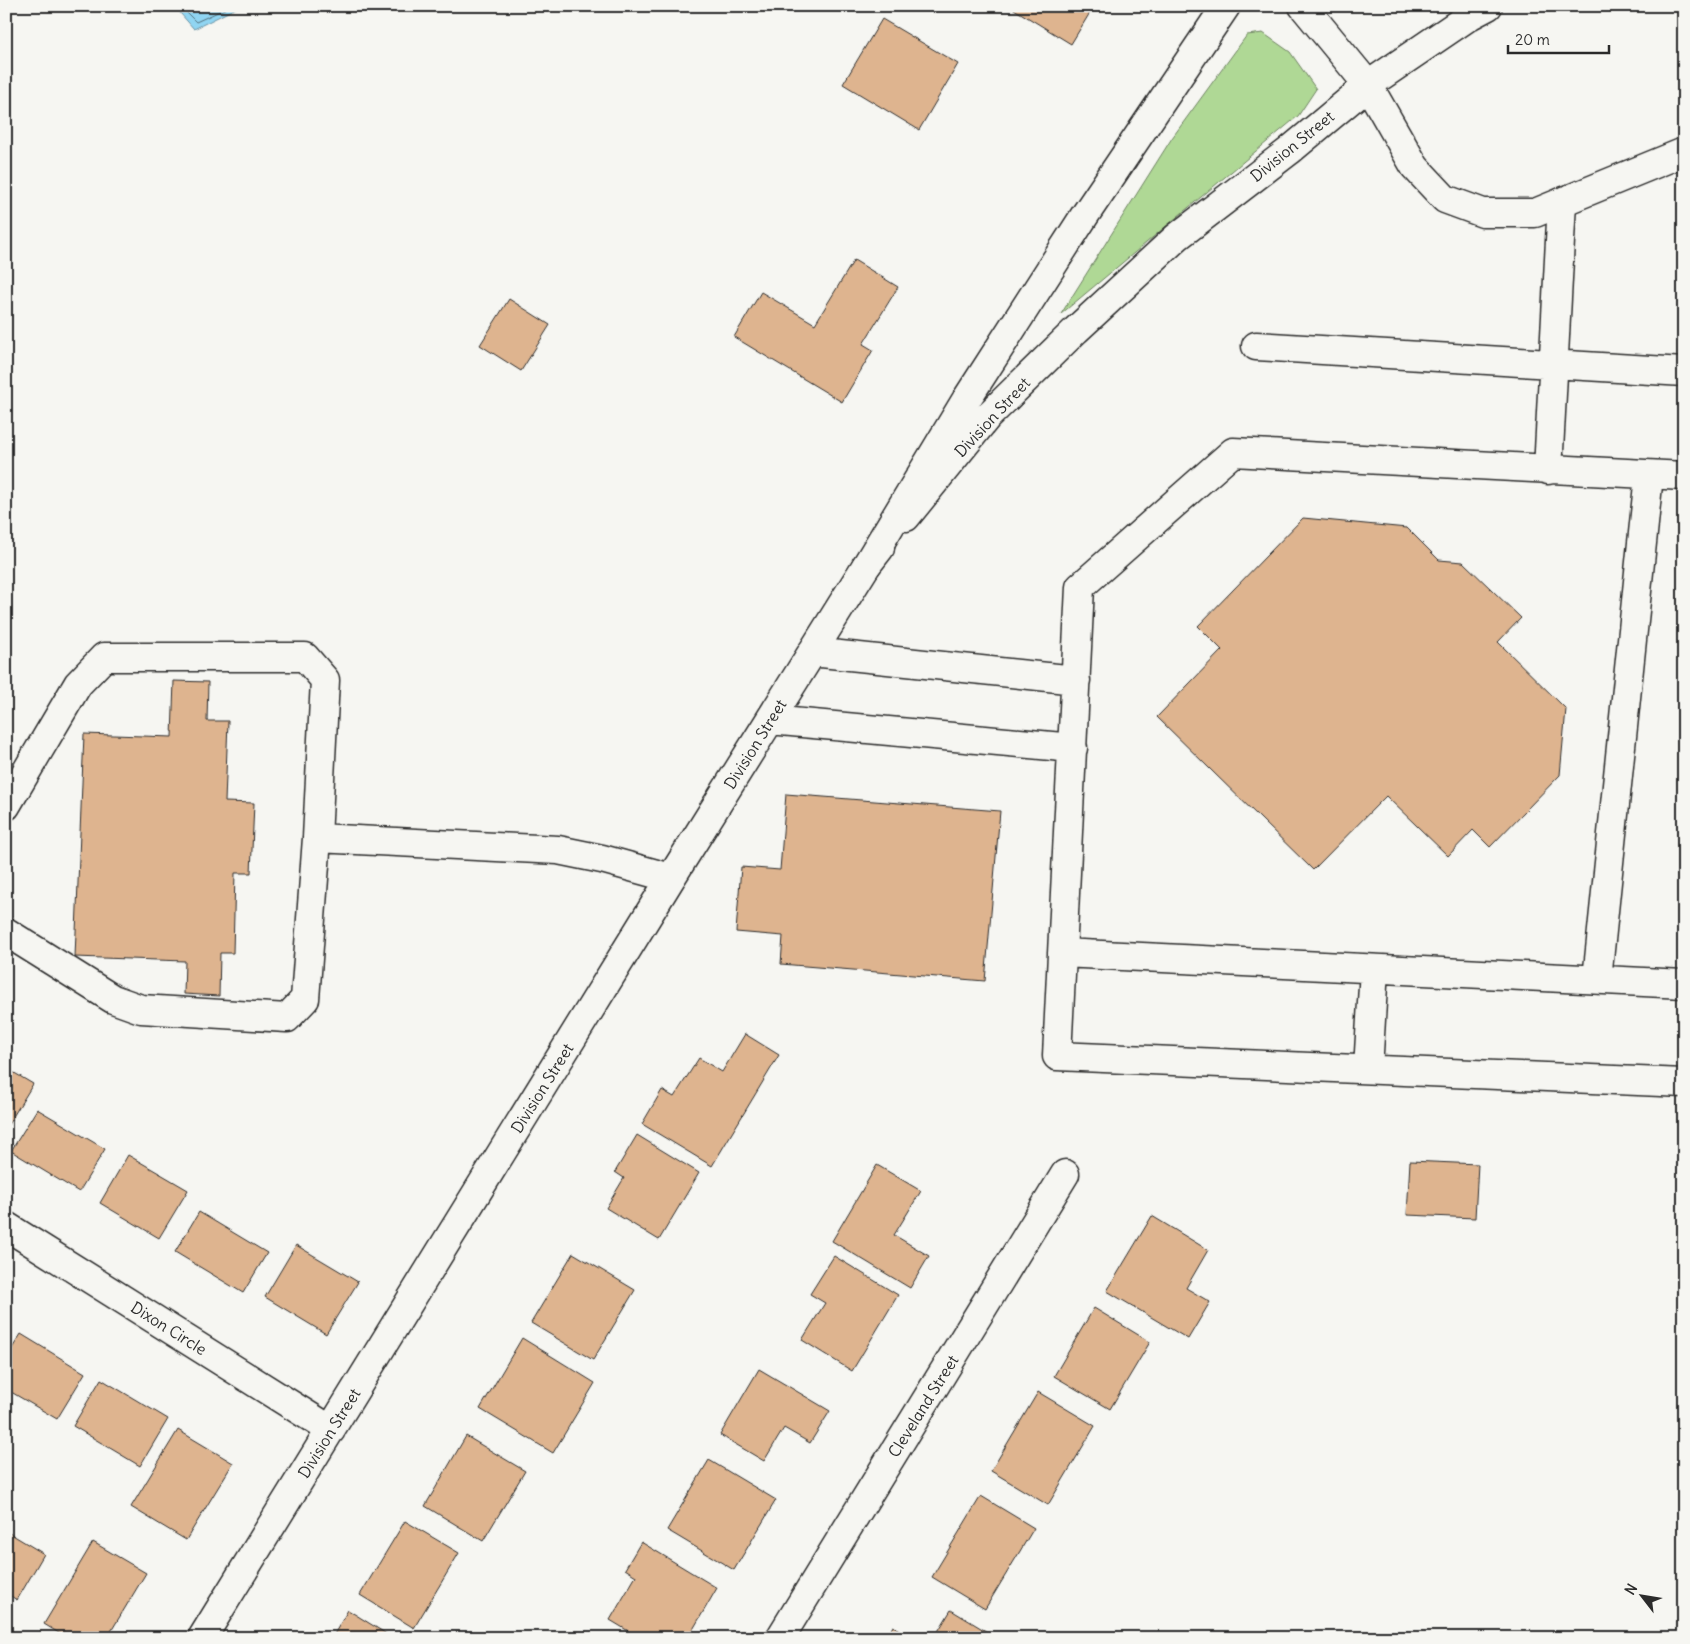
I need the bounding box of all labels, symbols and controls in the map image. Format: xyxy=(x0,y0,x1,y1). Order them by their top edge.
scale bar xyxy=(1508,22,1609,54)
text: 20 m xyxy=(1515,30,1550,49)
street label: Division Street xyxy=(1246,106,1338,186)
street label: Division Street xyxy=(950,372,1034,461)
street label: Division Street xyxy=(720,695,791,793)
street label: Division Street xyxy=(507,1039,578,1137)
street label: Dixon Circle xyxy=(127,1297,211,1359)
street label: Cleveland Street xyxy=(884,1351,963,1461)
street label: Division Street xyxy=(294,1384,365,1482)
north arrow xyxy=(1618,1572,1668,1622)
text: N xyxy=(1621,1581,1641,1598)

